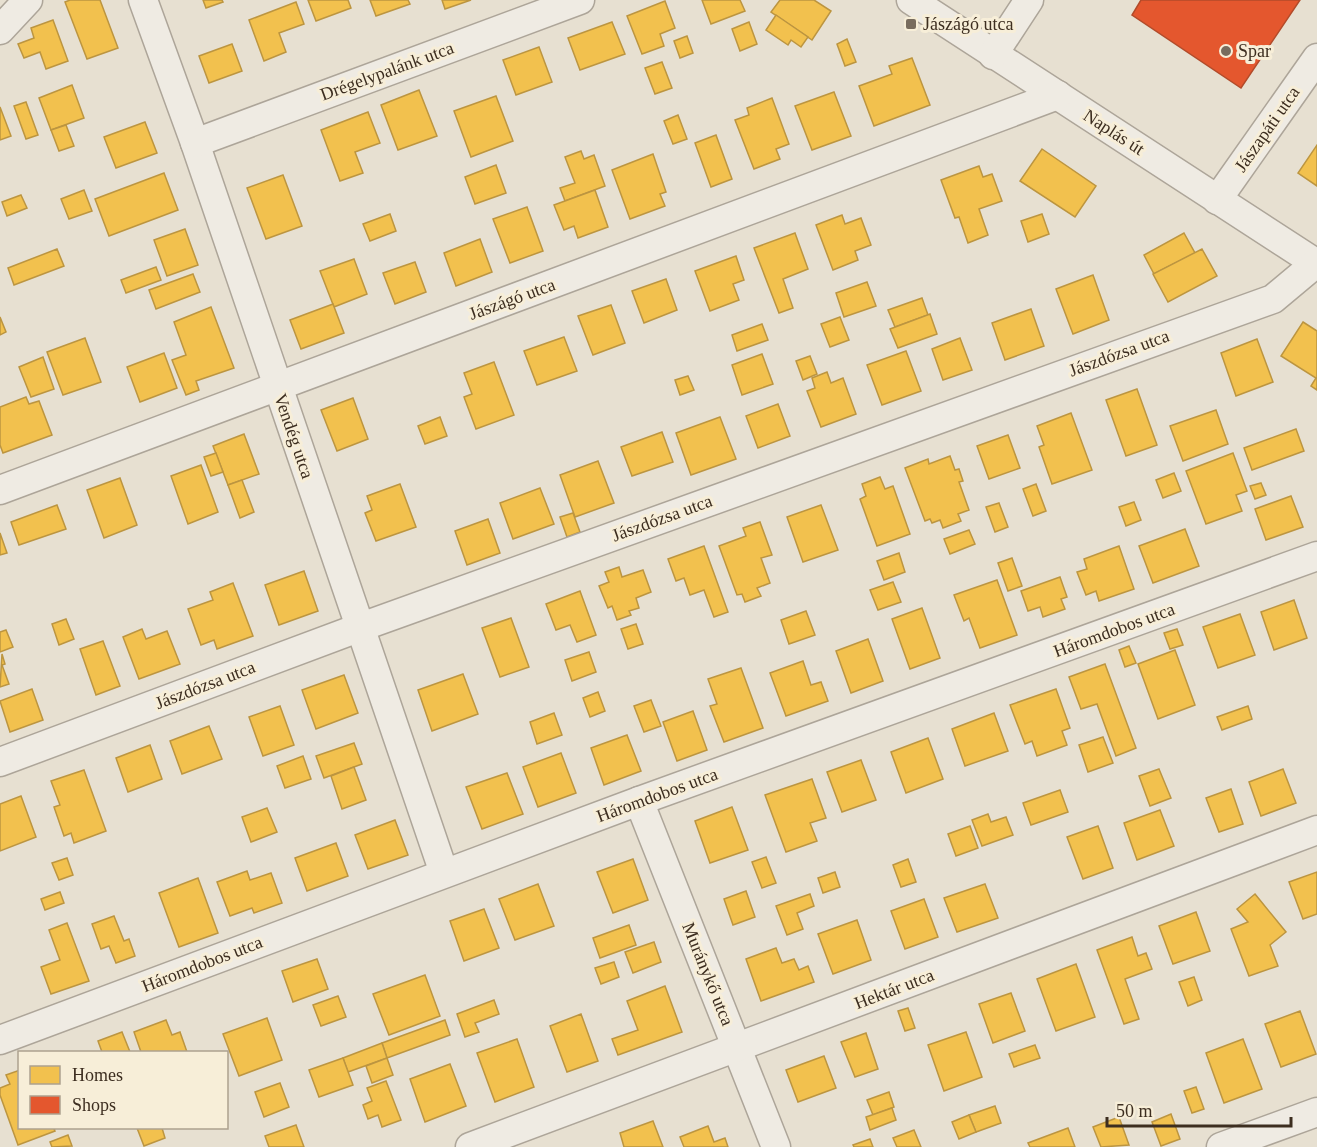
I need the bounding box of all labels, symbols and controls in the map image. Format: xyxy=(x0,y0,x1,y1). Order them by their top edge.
place label: Jászágó utca xyxy=(923,14,1013,34)
marker: Jászágó utca xyxy=(904,17,918,31)
street label: Drégelypalánk utca xyxy=(318,38,456,104)
place label: Spar xyxy=(1238,41,1271,61)
marker: Spar xyxy=(1219,44,1233,58)
street label: Jászapáti utca xyxy=(1230,83,1304,175)
street label: Naplás út xyxy=(1080,105,1148,159)
street label: Jászágó utca xyxy=(466,274,558,324)
street label: Jászdózsa utca xyxy=(1066,326,1172,380)
street label: Vendég utca xyxy=(270,391,318,481)
street label: Jászdózsa utca xyxy=(609,491,715,545)
street label: Háromdobos utca xyxy=(1051,599,1177,661)
street label: Jászdózsa utca xyxy=(152,657,258,713)
street label: Háromdobos utca xyxy=(594,764,720,826)
street label: Muránykő utca xyxy=(678,920,738,1029)
street label: Háromdobos utca xyxy=(139,932,265,996)
street label: Hektár utca xyxy=(851,965,937,1013)
legend xyxy=(18,1051,228,1129)
text: Homes xyxy=(72,1065,123,1085)
scale bar xyxy=(1107,1090,1292,1128)
text: Shops xyxy=(72,1095,116,1115)
text: 50 m xyxy=(1116,1101,1153,1121)

